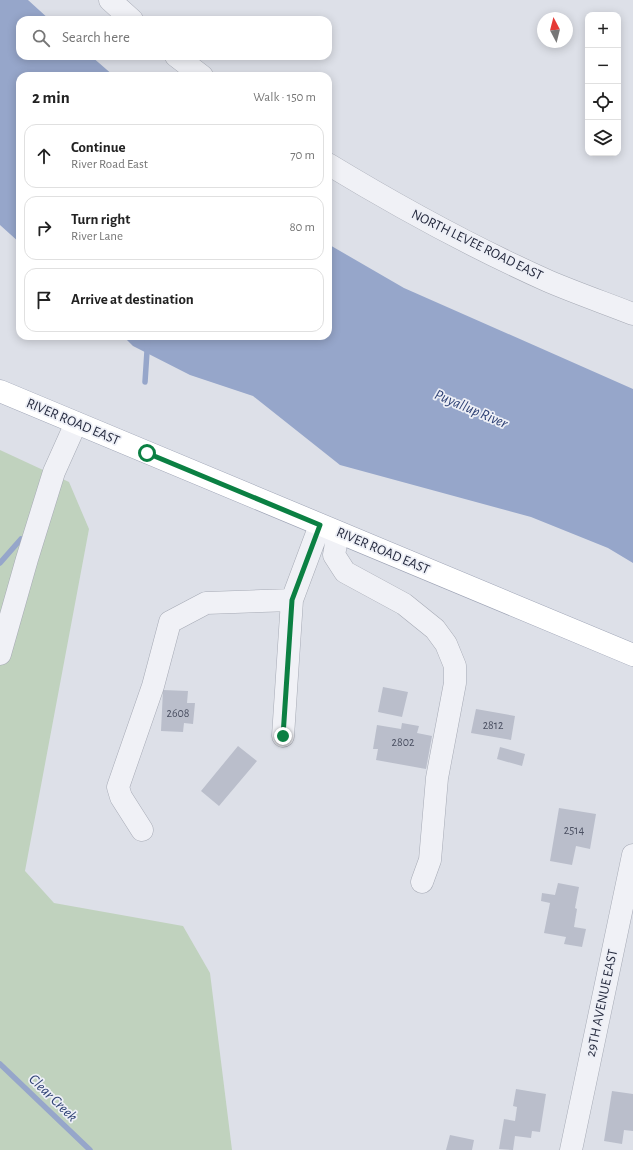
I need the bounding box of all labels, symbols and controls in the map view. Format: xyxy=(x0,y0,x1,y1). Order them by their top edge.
north arrow xyxy=(537,12,573,48)
map controls xyxy=(585,12,621,156)
button: + xyxy=(585,12,621,48)
search box xyxy=(16,16,332,60)
icon: search xyxy=(30,27,52,49)
text: Search here xyxy=(62,30,130,45)
button: − xyxy=(585,48,621,84)
button: locate xyxy=(585,84,621,120)
text: 2 min xyxy=(32,89,70,106)
text: Walk · 150 m xyxy=(253,91,316,104)
button: layers xyxy=(585,120,621,156)
text: Continue xyxy=(71,140,126,155)
icon: ahead xyxy=(33,145,55,167)
text: 70 m xyxy=(290,149,315,162)
text: River Road East xyxy=(71,158,148,171)
street label: NORTH LEVEE ROAD EAST xyxy=(409,207,545,283)
text: Turn right xyxy=(71,212,130,227)
icon: right xyxy=(33,217,55,239)
text: 80 m xyxy=(289,221,315,234)
text: River Lane xyxy=(71,230,123,243)
icon: arrive xyxy=(33,289,55,311)
text: Arrive at destination xyxy=(71,292,194,307)
water label: Puyallup River xyxy=(432,387,511,432)
street label: RIVER ROAD EAST xyxy=(24,396,122,448)
route start xyxy=(138,444,156,462)
street label: RIVER ROAD EAST xyxy=(334,525,432,577)
house number: 2608 xyxy=(166,707,190,719)
house number: 2812 xyxy=(483,719,504,731)
route end xyxy=(274,727,292,745)
house number: 2802 xyxy=(392,736,415,748)
house number: 2514 xyxy=(564,824,584,836)
street label: 29TH AVENUE EAST xyxy=(584,948,620,1058)
water label: Clear Creek xyxy=(26,1071,80,1125)

